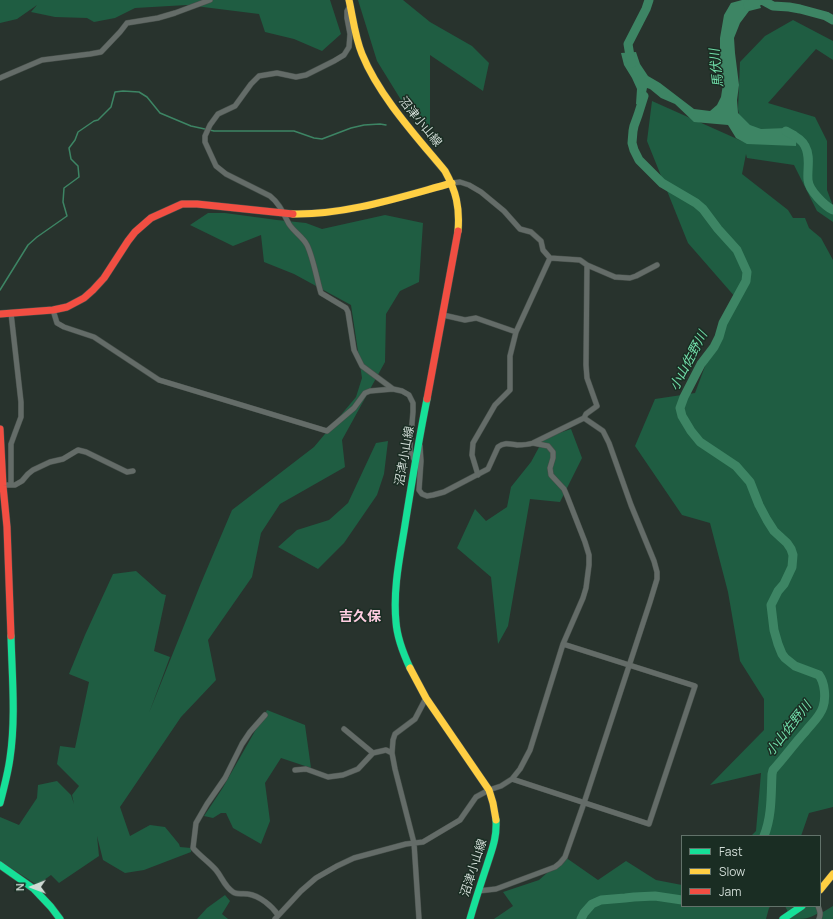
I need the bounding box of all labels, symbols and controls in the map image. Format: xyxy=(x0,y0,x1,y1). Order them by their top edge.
water label: 馬伏川 xyxy=(707,48,727,88)
street label: 沼津小山線 xyxy=(396,94,444,150)
water label: 小山佐野川 xyxy=(667,329,711,393)
street label: 沼津小山線 xyxy=(393,425,417,487)
district label: 吉久保 xyxy=(339,609,381,625)
water label: 小山佐野川 xyxy=(763,699,815,759)
legend xyxy=(681,835,821,907)
street label: 沼津小山線 xyxy=(458,837,490,899)
text: Fast xyxy=(719,843,743,860)
text: Slow xyxy=(719,863,745,880)
north arrow xyxy=(12,867,52,907)
text: N xyxy=(12,883,27,891)
text: Jam xyxy=(719,883,741,900)

